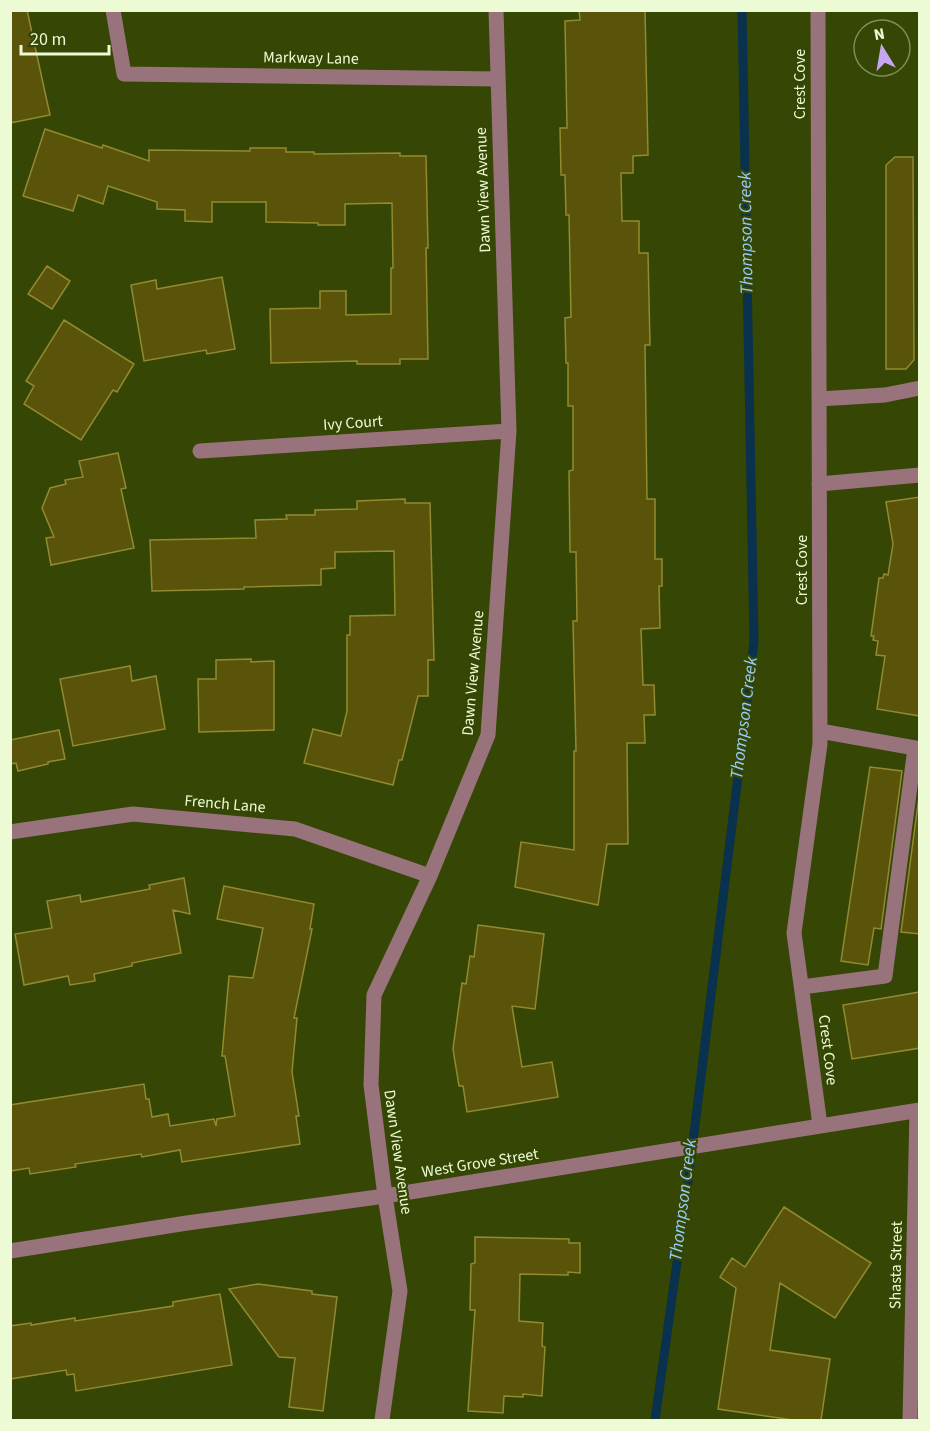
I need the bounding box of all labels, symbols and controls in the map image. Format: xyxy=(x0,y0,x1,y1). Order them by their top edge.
scale bar xyxy=(21,18,110,56)
north arrow xyxy=(852,18,912,78)
text: N xyxy=(872,22,887,46)
text: 20 m xyxy=(30,27,66,52)
street label: Markway Lane xyxy=(263,46,359,70)
street label: Crest Cove xyxy=(789,49,811,119)
street label: Dawn View Avenue xyxy=(470,127,496,253)
water label: Thompson Creek xyxy=(732,171,760,295)
street label: Ivy Court xyxy=(322,410,384,436)
street label: Crest Cove xyxy=(791,535,813,605)
street label: Dawn View Avenue xyxy=(457,609,489,737)
water label: Thompson Creek xyxy=(724,655,764,781)
street label: French Lane xyxy=(183,789,267,819)
street label: Crest Cove xyxy=(813,1014,843,1086)
street label: Dawn View Avenue xyxy=(378,1088,418,1216)
water label: Thompson Creek xyxy=(663,1137,703,1263)
street label: West Grove Street xyxy=(420,1143,541,1183)
street label: Shasta Street xyxy=(884,1220,908,1309)

